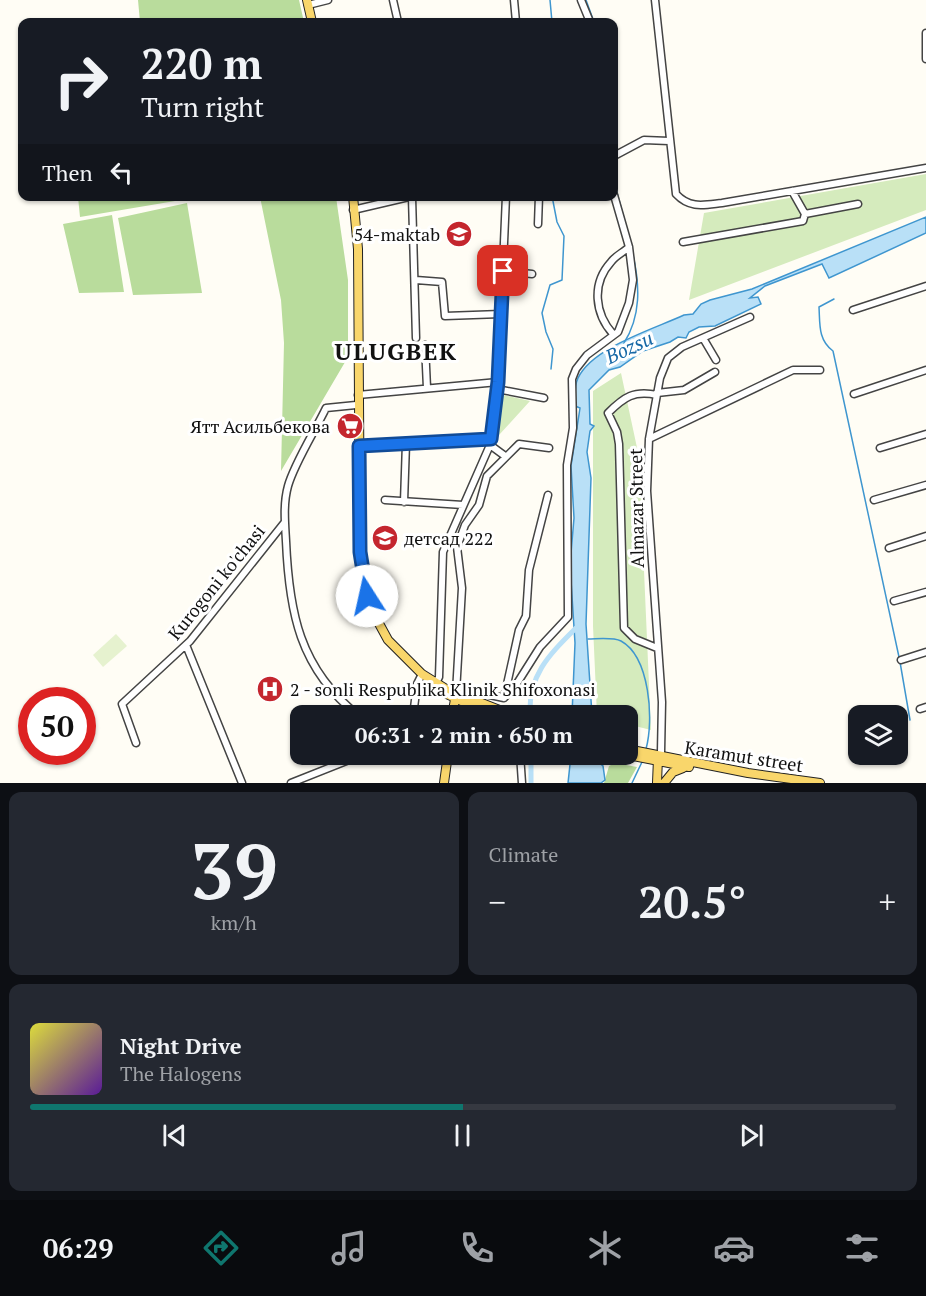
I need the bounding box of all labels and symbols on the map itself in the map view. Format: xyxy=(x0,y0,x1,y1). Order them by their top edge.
school or university icon: 54-maktab xyxy=(444,219,474,249)
place label: 54-maktab xyxy=(354,222,440,246)
pin xyxy=(477,245,528,296)
water label: Bozsu xyxy=(600,324,657,370)
district label: ULUGBEK xyxy=(335,335,457,367)
supermarket icon: Ятт Асильбекова xyxy=(335,411,365,441)
place label: Ятт Асильбекова xyxy=(190,414,330,438)
street label: Almazar Street xyxy=(623,448,649,568)
street label: Kurogoni ko'chasi xyxy=(162,519,270,645)
school or university icon: детсад 222 xyxy=(370,523,400,553)
place label: детсад 222 xyxy=(404,526,493,550)
position arrow xyxy=(335,564,399,628)
hospital icon: 2 - sonli Respublika Klinik Shifoxonasi xyxy=(255,674,285,704)
place label: 2 - sonli Respublika Klinik Shifoxonasi xyxy=(290,677,596,701)
speed limit sign: 50 xyxy=(18,687,96,765)
street label: Karamut street xyxy=(683,735,805,777)

